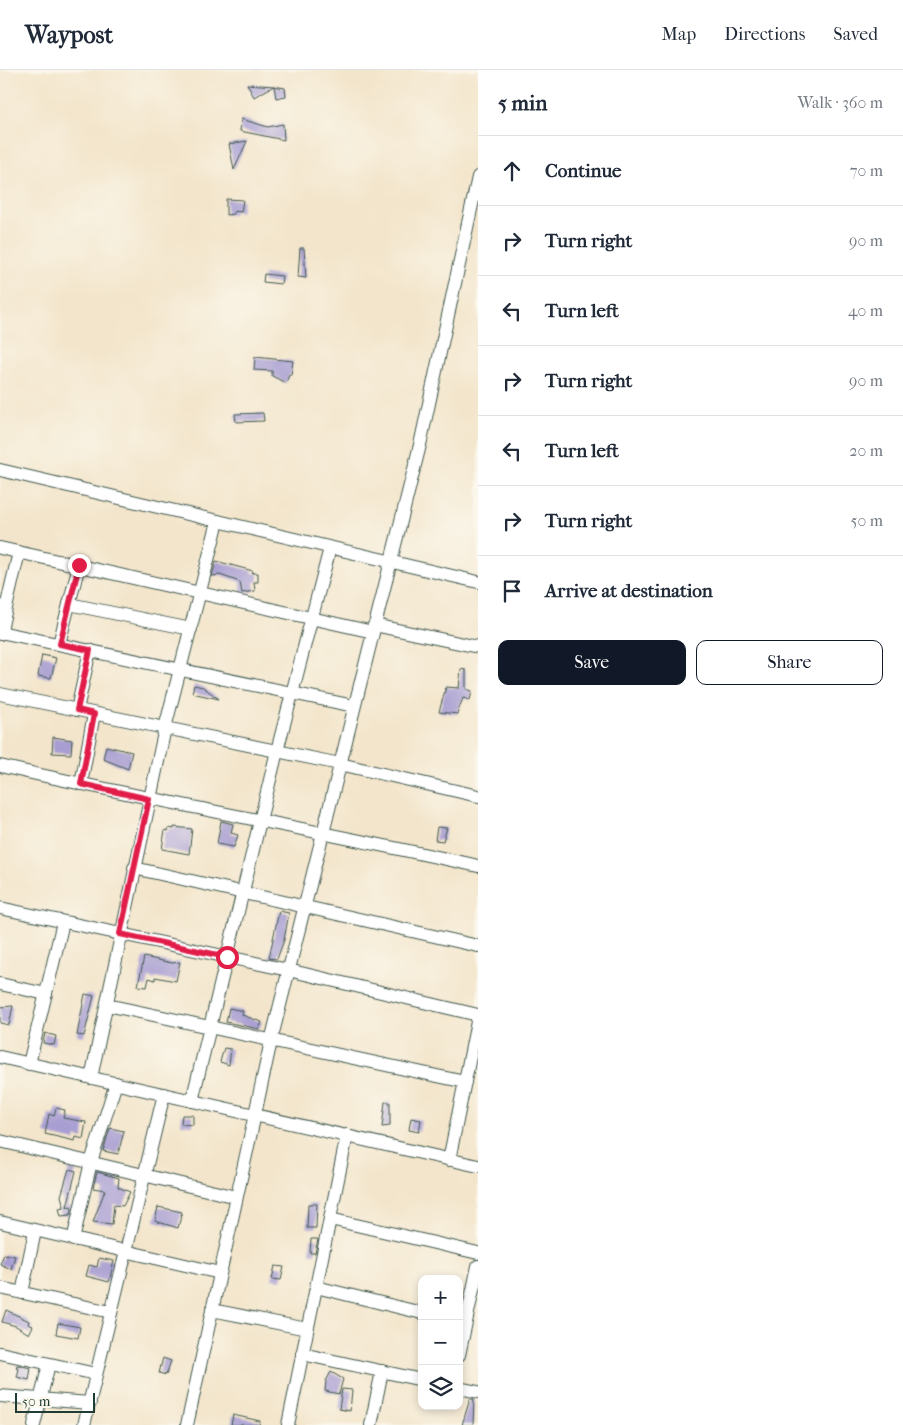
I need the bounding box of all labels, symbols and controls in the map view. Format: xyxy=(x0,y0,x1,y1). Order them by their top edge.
text: Waypost xyxy=(25,21,113,49)
text: Map xyxy=(662,24,696,45)
text: Directions xyxy=(724,24,805,45)
text: Saved xyxy=(833,24,878,45)
text: 5 min xyxy=(498,91,547,115)
text: Walk · 360 m xyxy=(797,93,883,112)
icon: ahead xyxy=(498,157,526,185)
text: Continue xyxy=(545,160,621,182)
text: 70 m xyxy=(850,161,883,180)
icon: right xyxy=(498,227,526,255)
text: Turn right xyxy=(545,230,632,252)
text: 90 m xyxy=(849,231,883,250)
icon: left xyxy=(498,297,526,325)
text: Turn left xyxy=(545,300,619,322)
text: 40 m xyxy=(848,301,883,320)
icon: right xyxy=(498,367,526,395)
text: Turn right xyxy=(545,370,632,392)
text: 90 m xyxy=(849,371,883,390)
icon: left xyxy=(498,437,526,465)
text: Turn left xyxy=(545,440,619,462)
text: 20 m xyxy=(849,441,883,460)
icon: right xyxy=(498,507,526,535)
text: Turn right xyxy=(545,510,632,532)
text: 50 m xyxy=(851,511,883,530)
route end xyxy=(68,554,91,577)
icon: arrive xyxy=(498,577,526,605)
text: Arrive at destination xyxy=(545,580,713,602)
button: Save xyxy=(498,640,686,685)
button: Share xyxy=(696,640,883,685)
route start xyxy=(216,946,239,969)
map controls xyxy=(418,1275,463,1410)
button: + xyxy=(418,1275,463,1320)
button: − xyxy=(418,1320,463,1365)
button: layers xyxy=(418,1365,463,1410)
scale bar xyxy=(15,1390,95,1413)
text: 50 m xyxy=(22,1393,50,1410)

